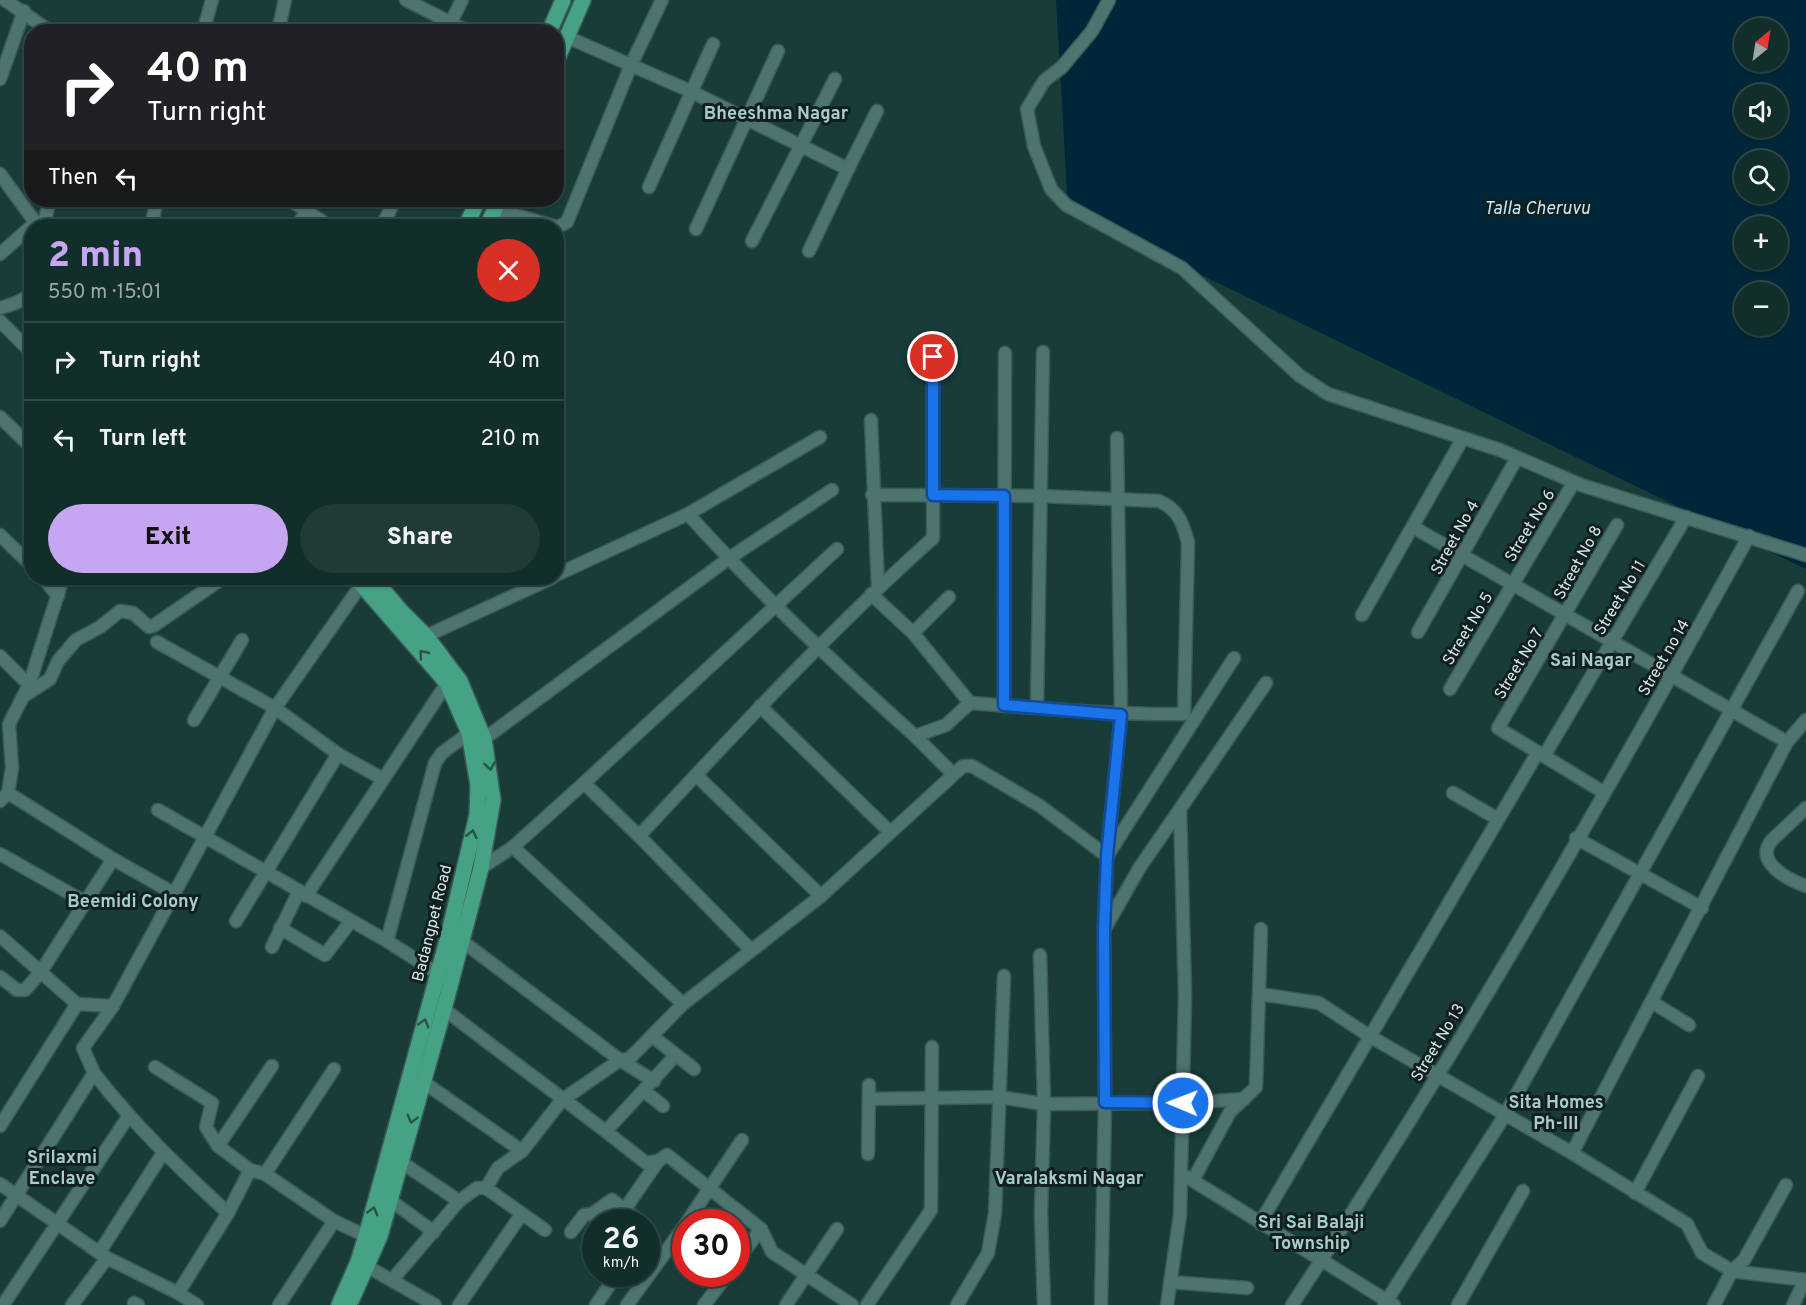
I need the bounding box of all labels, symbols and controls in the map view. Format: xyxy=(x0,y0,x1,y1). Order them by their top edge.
north arrow xyxy=(1734,18,1788,72)
map controls xyxy=(1734,18,1788,336)
text: 40 m xyxy=(147,44,249,97)
icon: right xyxy=(48,48,126,126)
button: sound xyxy=(1734,84,1788,138)
text: Turn right xyxy=(147,96,266,130)
district label: Bheeshma Nagar xyxy=(704,103,849,126)
button: search xyxy=(1734,150,1788,204)
icon: left xyxy=(110,162,143,195)
text: Then xyxy=(48,165,98,192)
water label: Talla Cheruvu xyxy=(1484,198,1590,221)
button: + xyxy=(1734,216,1788,270)
text: 2 min xyxy=(48,234,143,280)
button: close xyxy=(477,239,540,302)
text: 550 m · 15:01 xyxy=(48,280,161,306)
button: − xyxy=(1734,282,1788,336)
pin xyxy=(907,331,958,382)
icon: arrive xyxy=(916,340,949,373)
icon: right xyxy=(48,345,81,378)
text: Turn right xyxy=(99,348,201,375)
text: 40 m xyxy=(488,348,540,375)
icon: left xyxy=(48,423,81,456)
text: Turn left xyxy=(99,426,187,453)
text: 210 m xyxy=(480,426,540,453)
street label: Street No 6 xyxy=(1501,486,1560,566)
street label: Street No 4 xyxy=(1427,497,1484,579)
button: Exit xyxy=(48,504,288,573)
button: Share xyxy=(300,504,540,573)
street label: Street No 8 xyxy=(1550,522,1607,604)
street label: Street No 11 xyxy=(1591,557,1651,639)
street label: Street No 5 xyxy=(1439,589,1498,669)
street label: Street no 14 xyxy=(1635,616,1695,700)
street label: Street No 7 xyxy=(1491,625,1549,703)
one-way arrow xyxy=(419,650,430,661)
district label: Sai Nagar xyxy=(1550,650,1632,673)
one-way arrow xyxy=(483,761,496,771)
one-way arrow xyxy=(465,829,478,839)
street label: Badangpet Road xyxy=(409,863,457,984)
district label: Beemidi Colony xyxy=(67,891,199,914)
street label: Street No 13 xyxy=(1408,1000,1470,1086)
one-way arrow xyxy=(417,1018,429,1028)
position arrow xyxy=(1151,1071,1215,1135)
district label: Sita Homes Ph-III xyxy=(1508,1092,1604,1136)
one-way arrow xyxy=(407,1113,419,1124)
district label: Srilaxmi Enclave xyxy=(27,1147,97,1191)
district label: Varalaksmi Nagar xyxy=(995,1168,1144,1191)
one-way arrow xyxy=(366,1206,378,1217)
speed limit sign: 30 xyxy=(672,1209,750,1287)
district label: Sri Sai Balaji Township xyxy=(1258,1212,1364,1256)
text: 26 xyxy=(603,1222,639,1259)
text: km/h xyxy=(603,1254,639,1273)

